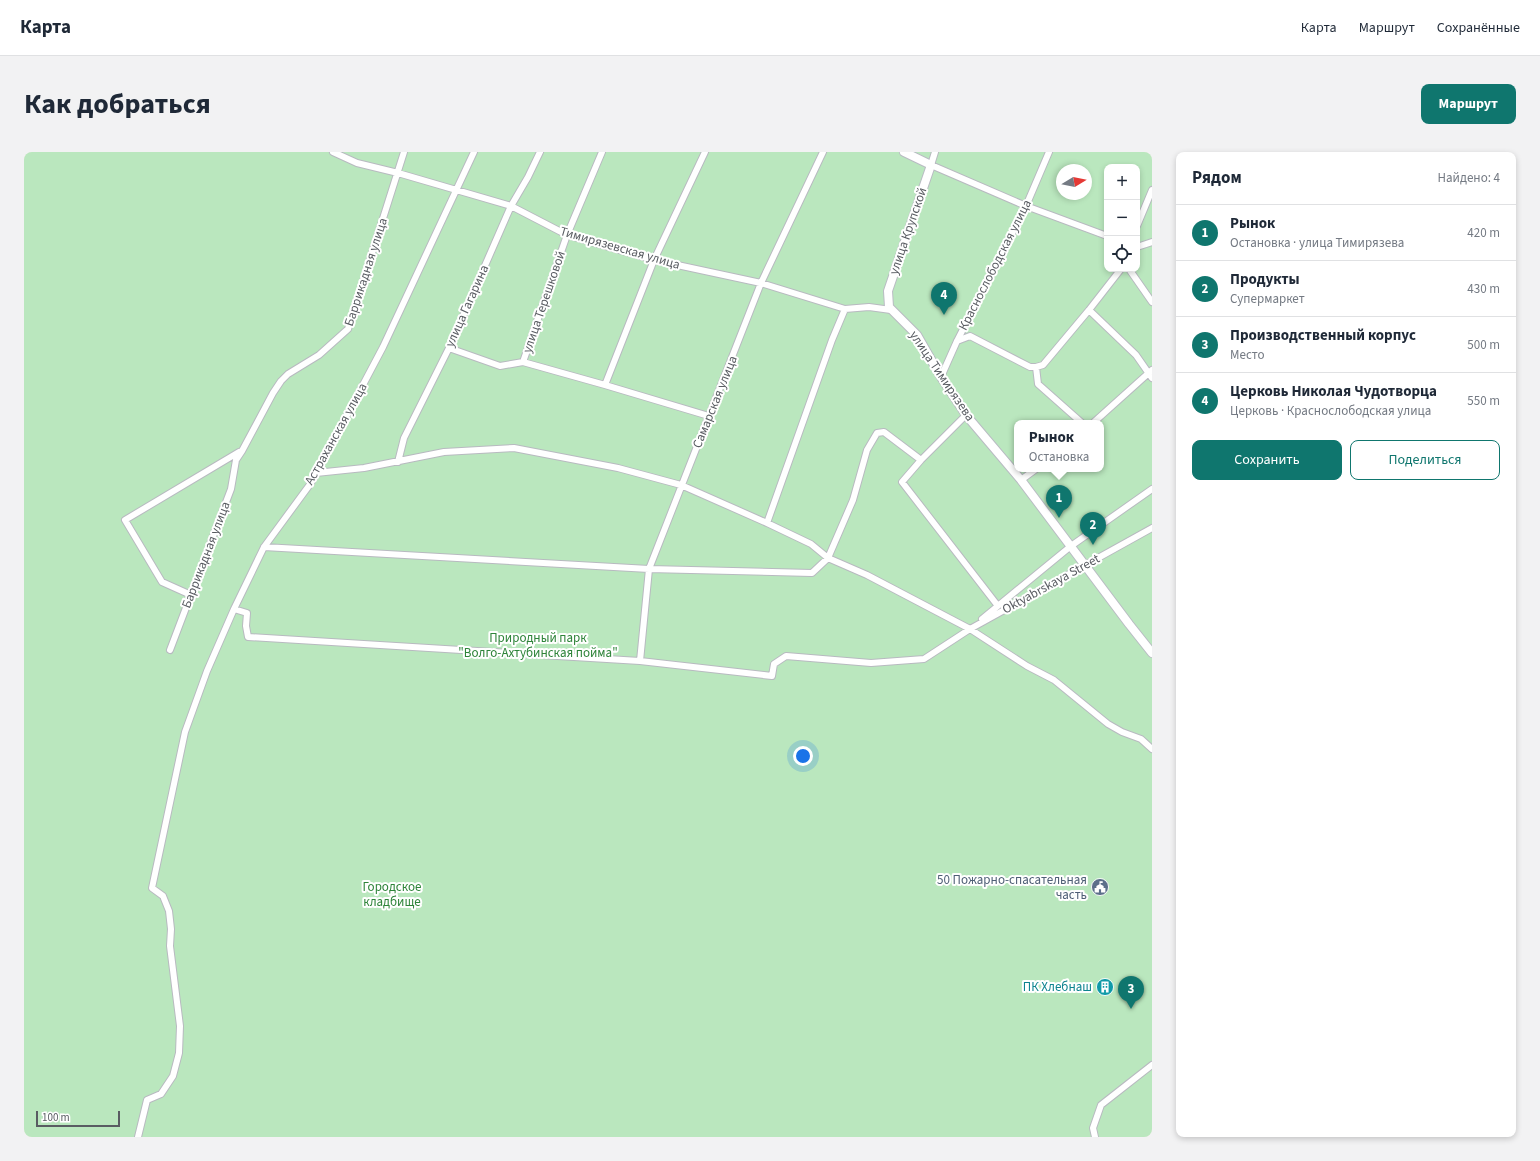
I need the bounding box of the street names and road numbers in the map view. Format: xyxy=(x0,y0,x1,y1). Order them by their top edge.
street label: улица Крупской xyxy=(885,185,931,277)
street label: Краснослободская улица xyxy=(954,196,1036,334)
street label: Баррикадная улица xyxy=(340,216,392,328)
street label: Тимирязевская улица xyxy=(558,222,682,274)
street label: улица Терешковой xyxy=(518,249,570,355)
street label: улица Гагарина xyxy=(441,262,493,350)
street label: улица Тимирязева xyxy=(905,327,979,425)
street label: Самарская улица xyxy=(688,353,742,451)
street label: Астраханская улица xyxy=(300,380,372,488)
street label: Баррикадная улица xyxy=(177,499,235,611)
street label: Oktyabrskaya Street xyxy=(999,549,1104,618)

